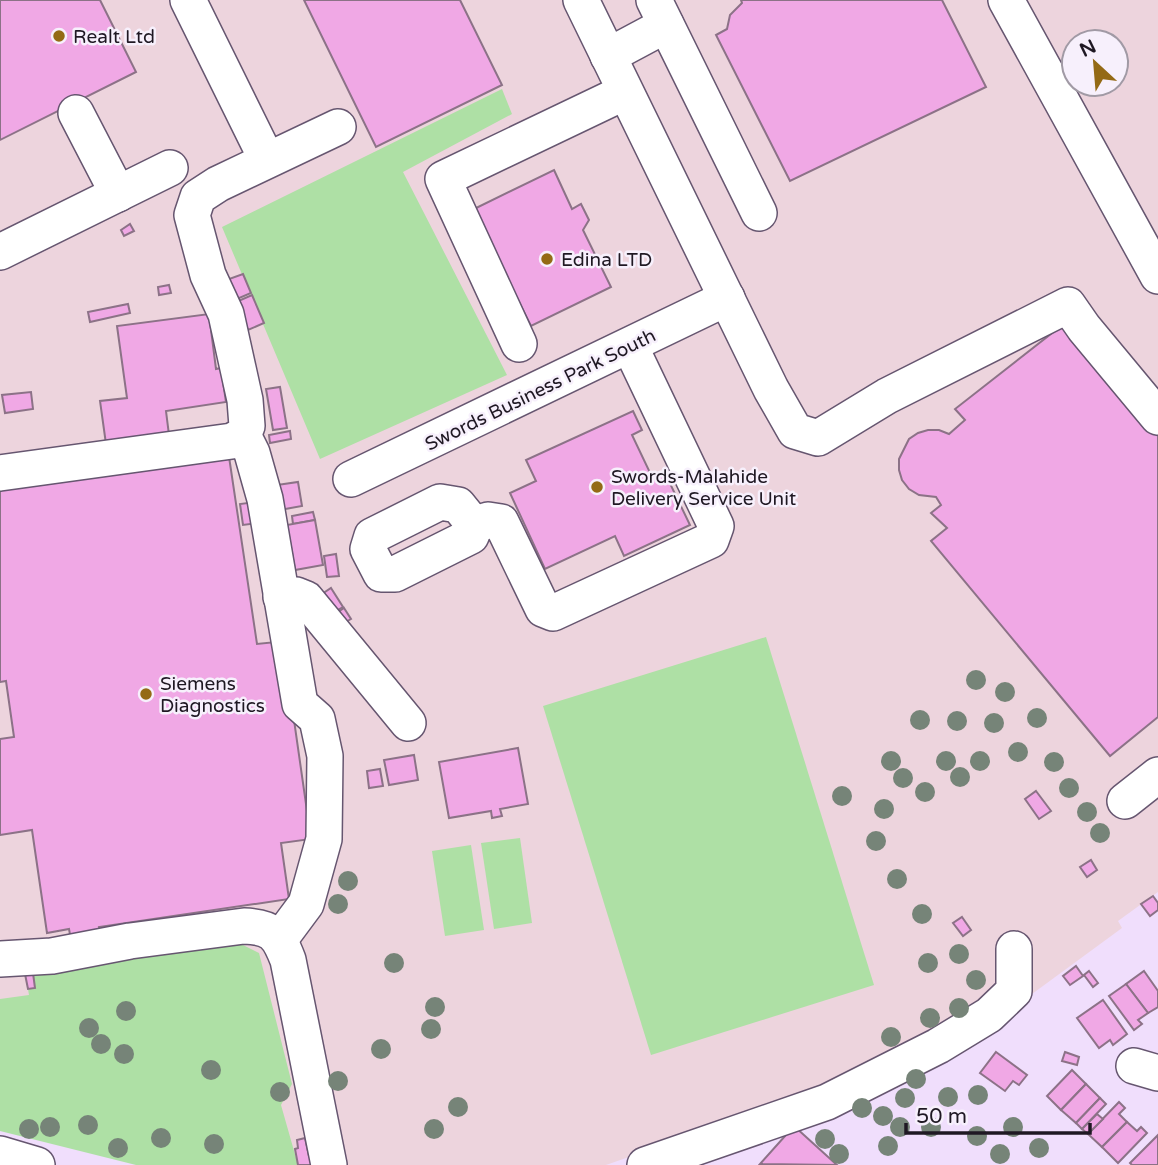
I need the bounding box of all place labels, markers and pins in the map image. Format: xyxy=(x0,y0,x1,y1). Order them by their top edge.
place label: Realt Ltd xyxy=(73,26,155,48)
marker: Realt Ltd xyxy=(51,28,67,44)
place label: Edina LTD xyxy=(561,249,652,271)
marker: Edina LTD xyxy=(539,251,555,267)
place label: Swords-Malahide Delivery Service Unit xyxy=(611,466,796,510)
marker: Swords-Malahide Delivery Service Unit xyxy=(589,479,605,495)
place label: Siemens Diagnostics xyxy=(160,673,265,717)
marker: Siemens Diagnostics xyxy=(138,686,154,702)

